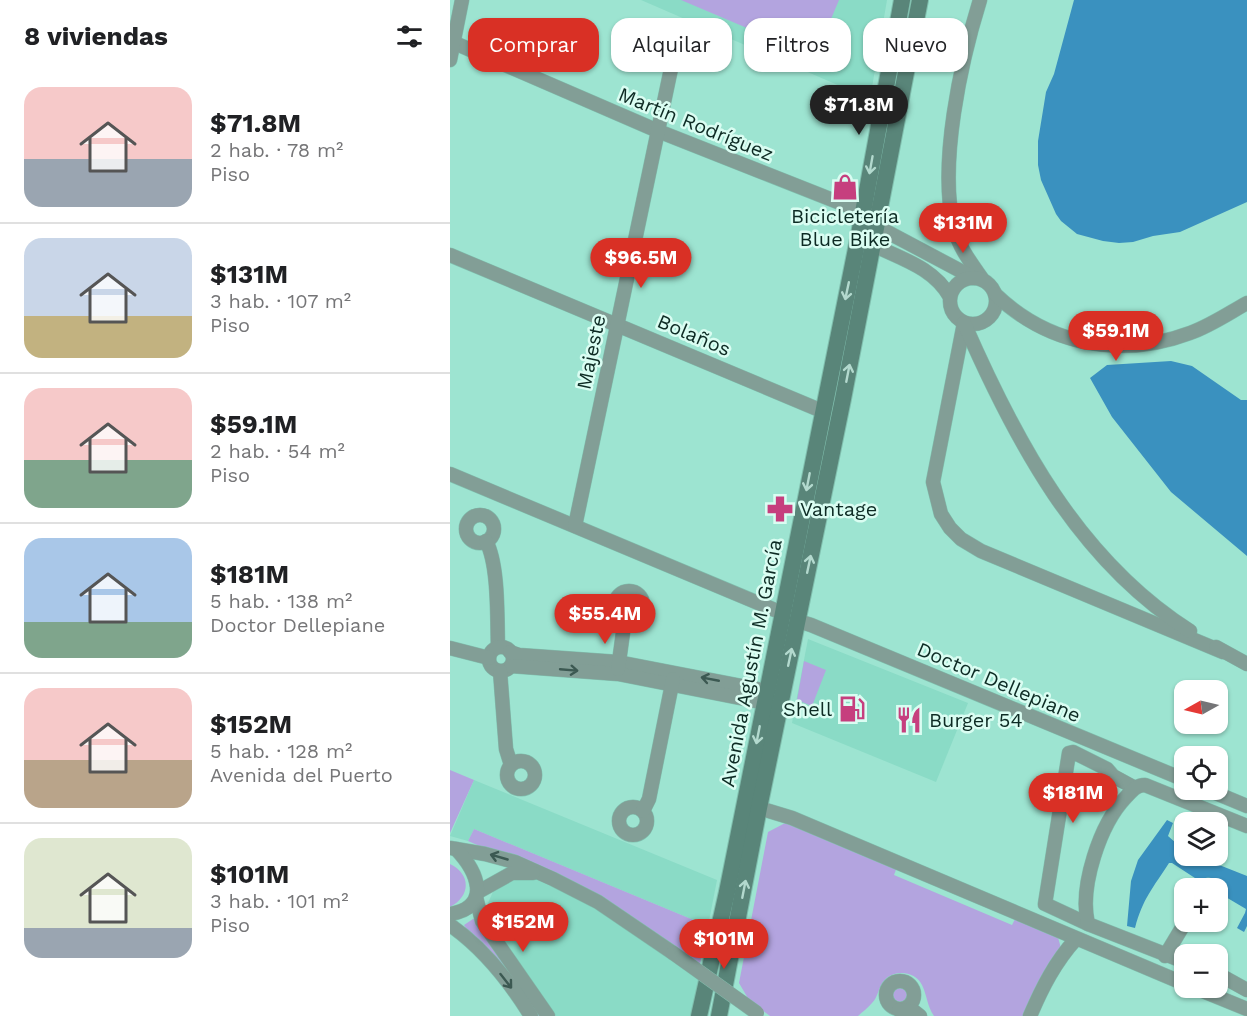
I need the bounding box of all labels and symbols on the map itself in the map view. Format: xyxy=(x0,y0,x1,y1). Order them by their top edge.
street label: Martín Rodríguez xyxy=(615,82,777,166)
pin: $71.8M xyxy=(810,85,908,136)
one-way arrow xyxy=(865,155,876,175)
shop icon: Bicicletería Blue Bike xyxy=(830,172,860,202)
pin: $131M xyxy=(921,203,1005,254)
place label: Bicicletería Blue Bike xyxy=(791,204,899,251)
pin: $96.5M xyxy=(592,238,690,289)
one-way arrow xyxy=(841,281,852,300)
street label: Bolaños xyxy=(654,309,734,361)
pin: $59.1M xyxy=(1067,311,1165,362)
street label: Majeste xyxy=(571,313,611,391)
one-way arrow xyxy=(843,363,854,383)
one-way arrow xyxy=(802,472,813,491)
pharmacy icon: Vantage xyxy=(765,494,795,524)
place label: Vantage xyxy=(800,497,877,521)
street label: Avenida Agustín M. García xyxy=(715,537,787,789)
one-way arrow xyxy=(804,554,815,574)
pin: $55.4M xyxy=(556,594,654,645)
street label: Doctor Dellepiane xyxy=(914,637,1084,727)
one-way arrow xyxy=(785,648,796,667)
one-way arrow xyxy=(559,665,579,676)
one-way arrow xyxy=(701,673,720,684)
north arrow xyxy=(1174,680,1228,734)
fuel station icon: Shell xyxy=(837,694,867,724)
place label: Shell xyxy=(783,697,832,721)
restaurant icon: Burger 54 xyxy=(894,705,924,735)
place label: Burger 54 xyxy=(929,708,1023,732)
one-way arrow xyxy=(752,726,764,745)
pin: $181M xyxy=(1031,773,1115,824)
one-way arrow xyxy=(489,851,508,862)
one-way arrow xyxy=(739,880,750,900)
pin: $152M xyxy=(481,902,565,953)
pin: $101M xyxy=(682,919,766,970)
one-way arrow xyxy=(499,973,512,989)

